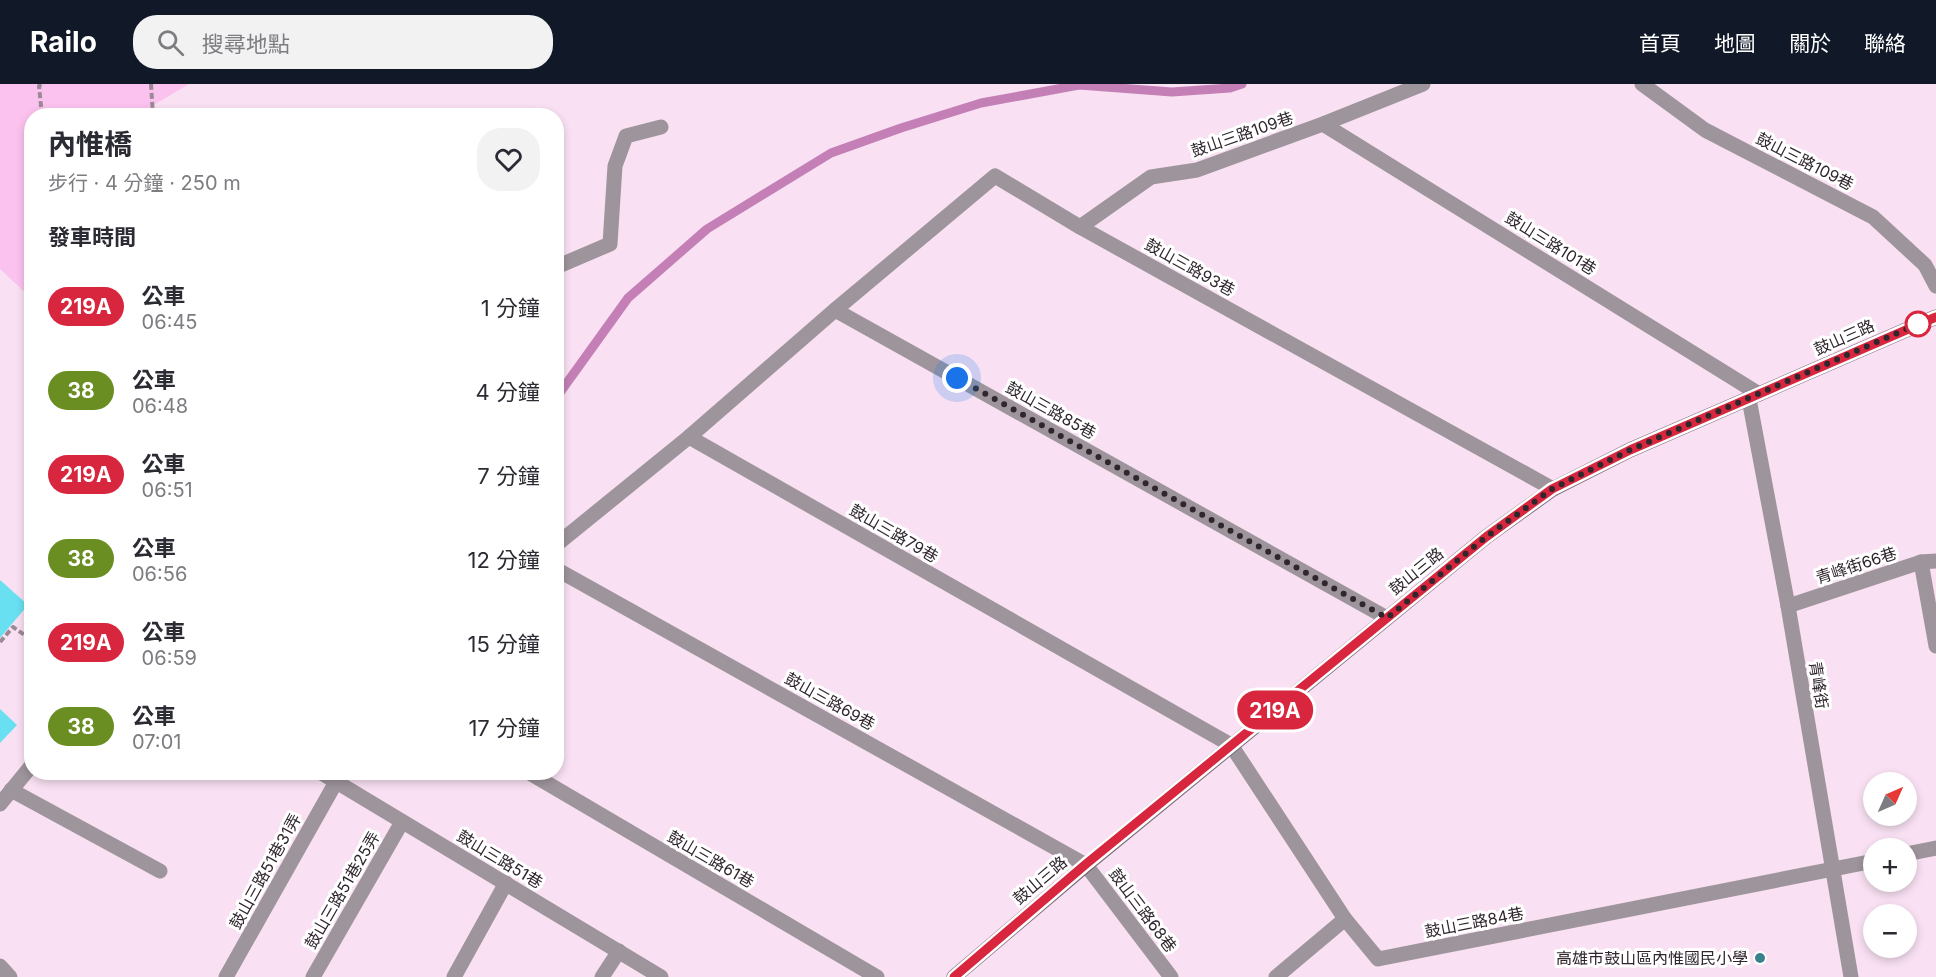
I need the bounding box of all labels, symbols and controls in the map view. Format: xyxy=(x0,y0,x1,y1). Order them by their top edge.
search box xyxy=(133,15,553,69)
text: Railo xyxy=(30,25,97,59)
icon: search xyxy=(154,26,187,59)
text: 搜尋地點 xyxy=(202,31,290,57)
text: 首頁 xyxy=(1639,31,1681,56)
text: 地圖 xyxy=(1714,31,1756,56)
text: 關於 xyxy=(1789,31,1831,56)
text: 聯絡 xyxy=(1864,31,1906,56)
street label: 鼓山三路109巷 xyxy=(1188,107,1296,161)
text: 內惟橋 xyxy=(48,127,132,161)
button: heart xyxy=(477,128,540,191)
street label: 鼓山三路109巷 xyxy=(1753,128,1857,194)
text: 步行 · 4 分鐘 · 250 m xyxy=(48,171,241,195)
street label: 鼓山三路101巷 xyxy=(1502,207,1600,279)
text: 發車時間 xyxy=(48,224,136,250)
street label: 鼓山三路93巷 xyxy=(1142,234,1238,300)
text: 公車 xyxy=(142,283,186,309)
text: 219A xyxy=(60,294,112,319)
text: 1 分鐘 xyxy=(481,295,540,321)
text: 06:45 xyxy=(142,310,197,334)
unlabelled marker xyxy=(1905,311,1931,337)
street label: 鼓山三路 xyxy=(1811,315,1877,359)
your location xyxy=(942,363,972,393)
text: 公車 xyxy=(132,367,176,393)
street label: 鼓山三路85巷 xyxy=(1003,377,1099,443)
text: 38 xyxy=(67,378,95,403)
text: 4 分鐘 xyxy=(476,379,540,405)
text: 06:48 xyxy=(132,394,188,418)
text: 公車 xyxy=(142,451,186,477)
text: 219A xyxy=(60,462,112,487)
text: 7 分鐘 xyxy=(477,463,540,489)
text: 06:51 xyxy=(142,478,193,502)
street label: 鼓山三路79巷 xyxy=(846,500,942,566)
text: 公車 xyxy=(132,535,176,561)
street label: 鼓山三路 xyxy=(1385,543,1447,599)
street label: 青峰街66巷 xyxy=(1813,543,1899,587)
text: 38 xyxy=(67,546,95,571)
text: 12 分鐘 xyxy=(467,547,540,573)
text: 06:56 xyxy=(132,562,187,586)
text: 公車 xyxy=(142,619,186,645)
text: 219A xyxy=(60,630,112,655)
text: 15 分鐘 xyxy=(467,631,540,657)
text: 06:59 xyxy=(142,646,197,670)
street label: 青峰街 xyxy=(1805,660,1833,710)
street label: 鼓山三路69巷 xyxy=(781,668,879,734)
line badge: 219A xyxy=(1233,690,1317,730)
text: 219A xyxy=(1249,698,1301,723)
text: 公車 xyxy=(132,703,176,729)
text: 38 xyxy=(67,714,95,739)
text: 17 分鐘 xyxy=(468,715,540,741)
text: 07:01 xyxy=(132,730,181,754)
north arrow xyxy=(1863,772,1917,826)
map controls xyxy=(1863,772,1917,958)
street label: 鼓山三路51巷31弄 xyxy=(225,810,305,932)
street label: 鼓山三路51巷 xyxy=(454,826,546,892)
street label: 鼓山三路61巷 xyxy=(664,826,758,892)
street label: 鼓山三路51巷25弄 xyxy=(300,828,384,952)
button: + xyxy=(1863,838,1917,892)
street label: 鼓山三路 xyxy=(1009,852,1071,908)
street label: 鼓山三路68巷 xyxy=(1105,864,1181,956)
street label: 鼓山三路84巷 xyxy=(1423,903,1525,941)
button: − xyxy=(1863,904,1917,958)
place label: 高雄市鼓山區內惟國民小學 xyxy=(1556,948,1748,968)
marker: 高雄市鼓山區內惟國民小學 xyxy=(1753,951,1767,965)

